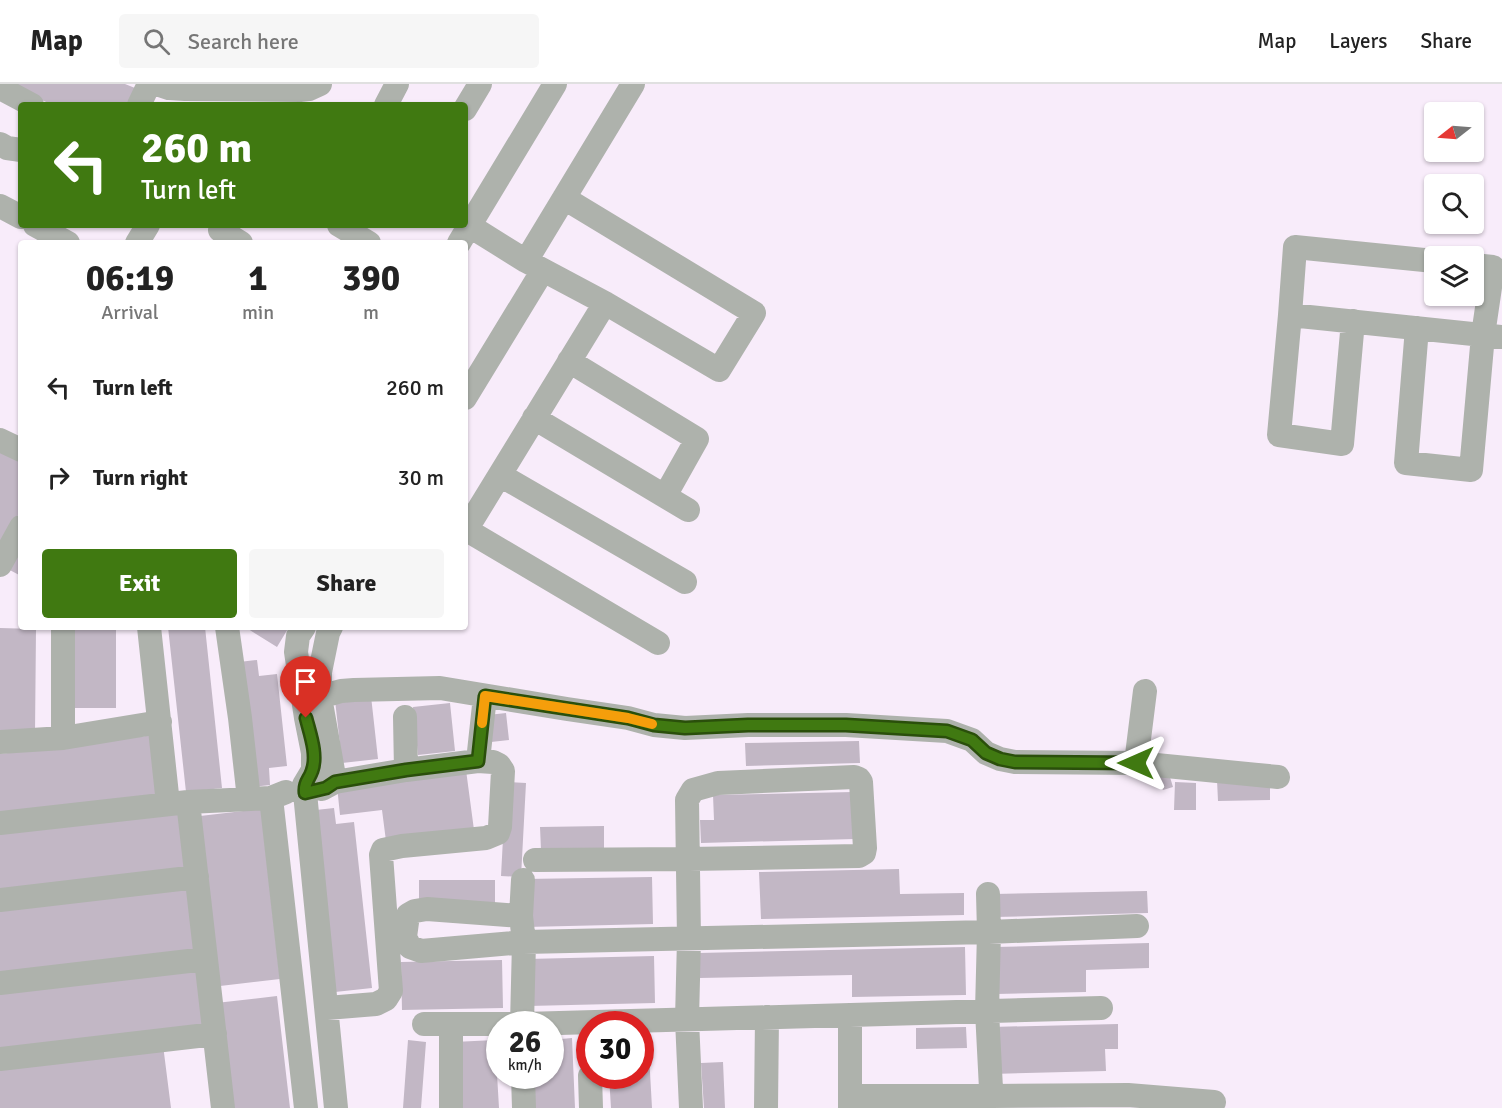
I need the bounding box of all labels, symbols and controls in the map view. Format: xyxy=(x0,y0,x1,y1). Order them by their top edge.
search box xyxy=(119,14,539,68)
text: Map xyxy=(30,24,83,58)
icon: search xyxy=(140,25,173,58)
text: Search here xyxy=(188,28,299,55)
text: Map xyxy=(1258,28,1296,54)
text: Layers xyxy=(1329,28,1387,54)
text: Share xyxy=(1420,28,1472,54)
north arrow xyxy=(1424,102,1484,162)
map controls xyxy=(1424,102,1484,306)
text: 260 m xyxy=(141,123,252,174)
icon: left xyxy=(42,126,120,204)
text: Turn left xyxy=(141,174,236,207)
button: search xyxy=(1424,174,1484,234)
button: layers xyxy=(1424,246,1484,306)
text: 06:19 xyxy=(86,256,174,301)
text: 1 xyxy=(248,256,268,301)
text: 390 xyxy=(342,256,400,301)
text: Arrival xyxy=(101,300,159,325)
text: min xyxy=(242,300,274,325)
text: m xyxy=(363,300,379,325)
icon: left xyxy=(42,371,75,404)
text: Turn left xyxy=(93,374,173,401)
text: 260 m xyxy=(386,374,444,401)
icon: right xyxy=(42,461,75,494)
text: Turn right xyxy=(93,464,188,491)
text: 30 m xyxy=(398,464,444,491)
button: Exit xyxy=(42,549,237,618)
button: Share xyxy=(249,549,444,618)
pin xyxy=(280,656,331,718)
icon: arrive xyxy=(289,665,322,698)
position arrow xyxy=(1104,731,1168,795)
speed limit sign: 30 xyxy=(576,1011,654,1089)
text: 26 xyxy=(509,1024,541,1061)
text: km/h xyxy=(508,1056,542,1074)

